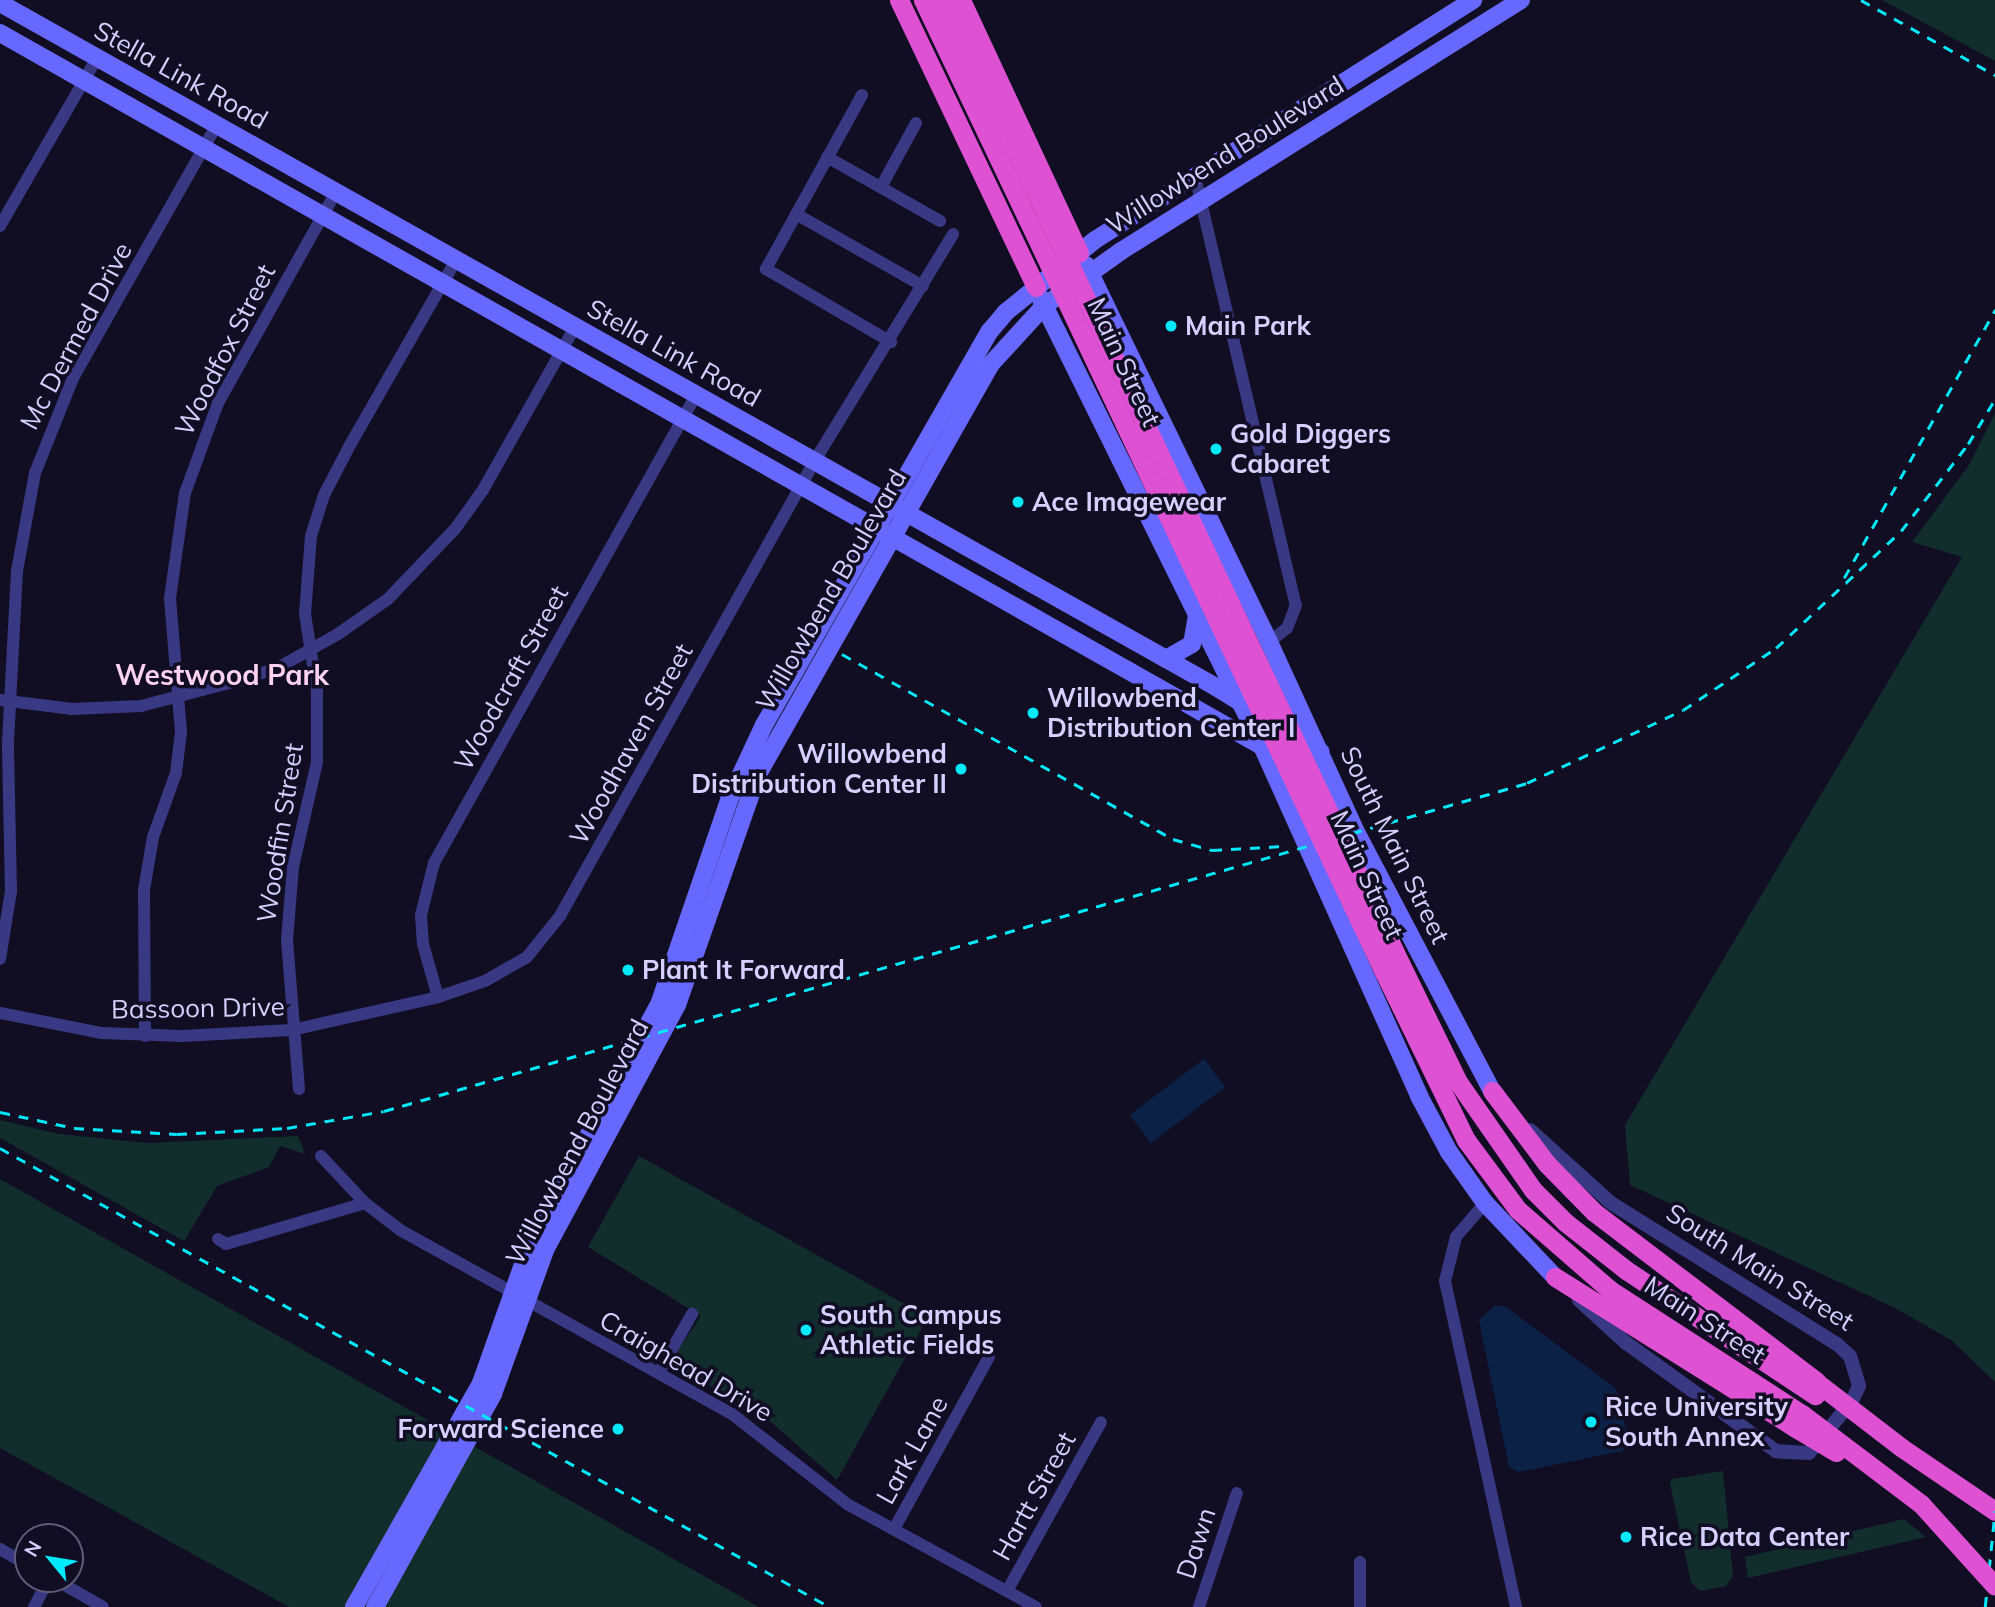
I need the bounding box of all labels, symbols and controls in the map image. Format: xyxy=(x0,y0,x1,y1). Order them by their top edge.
street label: Stella Link Road xyxy=(89,14,273,136)
street label: Willowbend Boulevard xyxy=(1101,69,1349,241)
street label: Mc Dermed Drive xyxy=(14,237,138,435)
street label: Woodfox Street xyxy=(168,259,282,441)
street label: Stella Link Road xyxy=(582,292,766,414)
street label: Main Street xyxy=(1081,293,1167,431)
place label: Main Park xyxy=(1185,310,1311,342)
marker: Main Park xyxy=(1163,318,1179,334)
place label: Gold Diggers Cabaret xyxy=(1230,418,1391,480)
marker: Gold Diggers Cabaret xyxy=(1208,441,1224,457)
street label: Willowbend Boulevard xyxy=(749,464,913,716)
place label: Ace Imagewear xyxy=(1032,486,1226,518)
marker: Ace Imagewear xyxy=(1010,494,1026,510)
street label: Woodcraft Street xyxy=(447,580,575,776)
street label: Woodhaven Street xyxy=(563,638,699,850)
district label: Westwood Park xyxy=(115,658,329,692)
place label: Willowbend Distribution Center I xyxy=(1047,682,1295,744)
marker: Willowbend Distribution Center I xyxy=(1025,705,1041,721)
place label: Willowbend Distribution Center II xyxy=(691,738,947,800)
street label: Woodfin Street xyxy=(250,741,310,925)
street label: South Main Street xyxy=(1334,741,1456,949)
marker: Willowbend Distribution Center II xyxy=(953,761,969,777)
street label: Main Street xyxy=(1324,806,1410,944)
place label: Plant It Forward xyxy=(642,954,845,986)
marker: Plant It Forward xyxy=(620,962,636,978)
street label: Bassoon Drive xyxy=(111,991,285,1025)
street label: Willowbend Boulevard xyxy=(499,1014,655,1270)
street label: South Main Street xyxy=(1660,1197,1860,1337)
street label: Main Street xyxy=(1639,1269,1771,1371)
place label: South Campus Athletic Fields xyxy=(820,1299,1002,1360)
street label: Craighead Drive xyxy=(594,1304,778,1428)
marker: South Campus Athletic Fields xyxy=(798,1322,814,1338)
street label: Lark Lane xyxy=(870,1391,954,1509)
place label: Rice University South Annex xyxy=(1605,1391,1788,1452)
place label: Forward Science xyxy=(397,1413,604,1445)
marker: Rice University South Annex xyxy=(1583,1414,1599,1430)
marker: Forward Science xyxy=(610,1421,626,1437)
street label: Hartt Street xyxy=(986,1426,1082,1566)
street label: Dawn xyxy=(1170,1504,1222,1582)
place label: Rice Data Center xyxy=(1640,1521,1849,1553)
north arrow xyxy=(14,1523,84,1593)
marker: Rice Data Center xyxy=(1618,1529,1634,1545)
text: N xyxy=(19,1536,47,1561)

